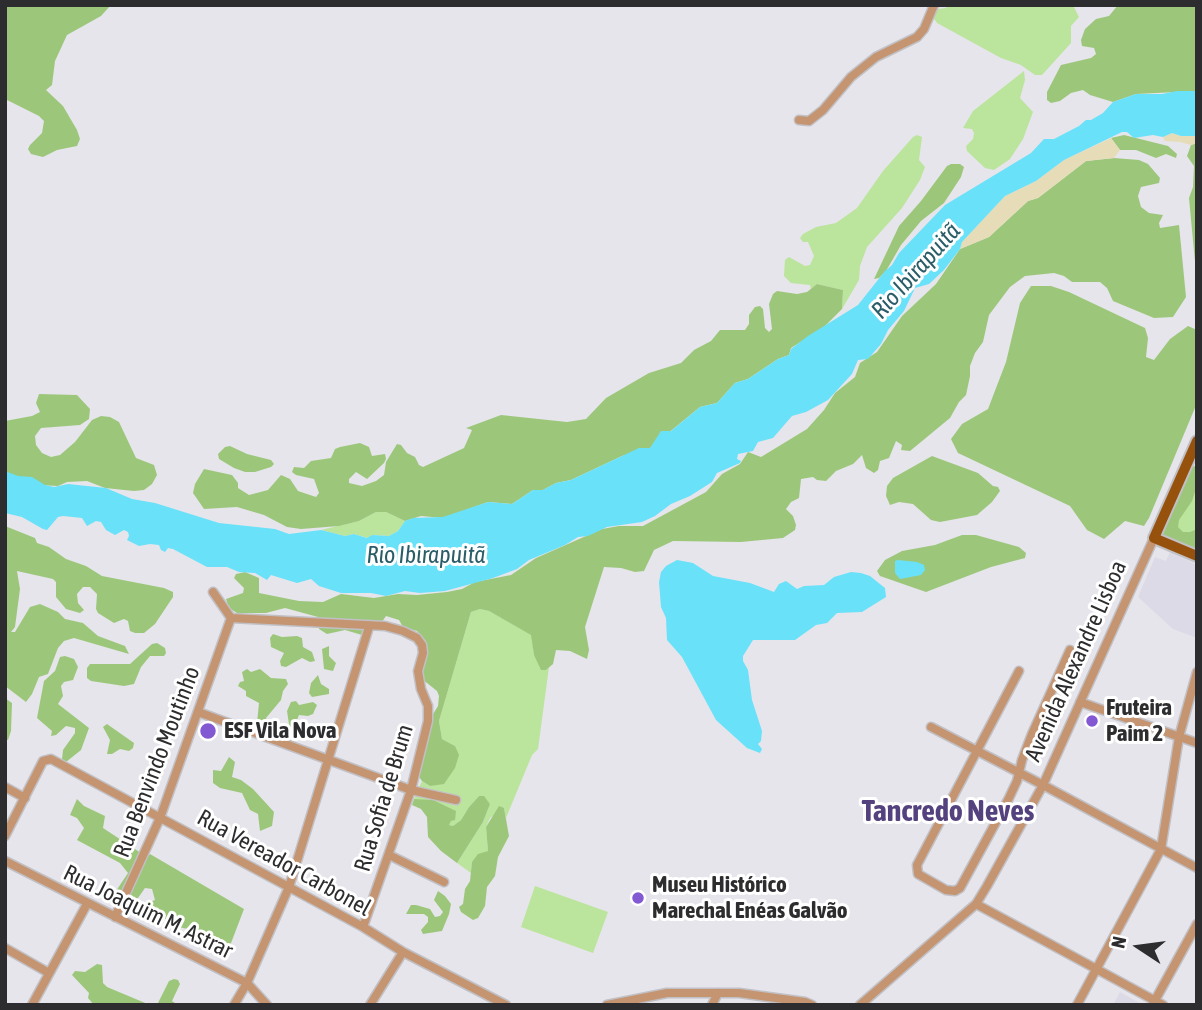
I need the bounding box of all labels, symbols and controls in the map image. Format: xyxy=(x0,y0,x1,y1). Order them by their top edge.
water label: Rio Ibirapuitã xyxy=(866,217,966,325)
water label: Rio Ibirapuitã xyxy=(367,541,485,569)
street label: Avenida Alexandre Lisboa xyxy=(1019,556,1133,766)
street label: Rua Benvindo Moutinho xyxy=(108,663,206,861)
place label: Fruteira Paim 2 xyxy=(1106,694,1172,748)
marker: Fruteira Paim 2 xyxy=(1084,713,1100,729)
place label: ESF Vila Nova xyxy=(224,717,336,745)
marker: ESF Vila Nova xyxy=(198,721,218,741)
street label: Rua Sofia de Brum xyxy=(349,721,419,875)
district label: Tancredo Neves xyxy=(862,794,1034,830)
street label: Rua Vereador Carbonel xyxy=(192,804,376,922)
street label: Rua Joaquim M. Astrar xyxy=(59,859,237,965)
place label: Museu Histórico Marechal Enéas Galvão xyxy=(652,871,848,925)
marker: Museu Histórico Marechal Enéas Galvão xyxy=(630,890,646,906)
north arrow xyxy=(1104,912,1174,982)
text: N xyxy=(1107,934,1131,950)

